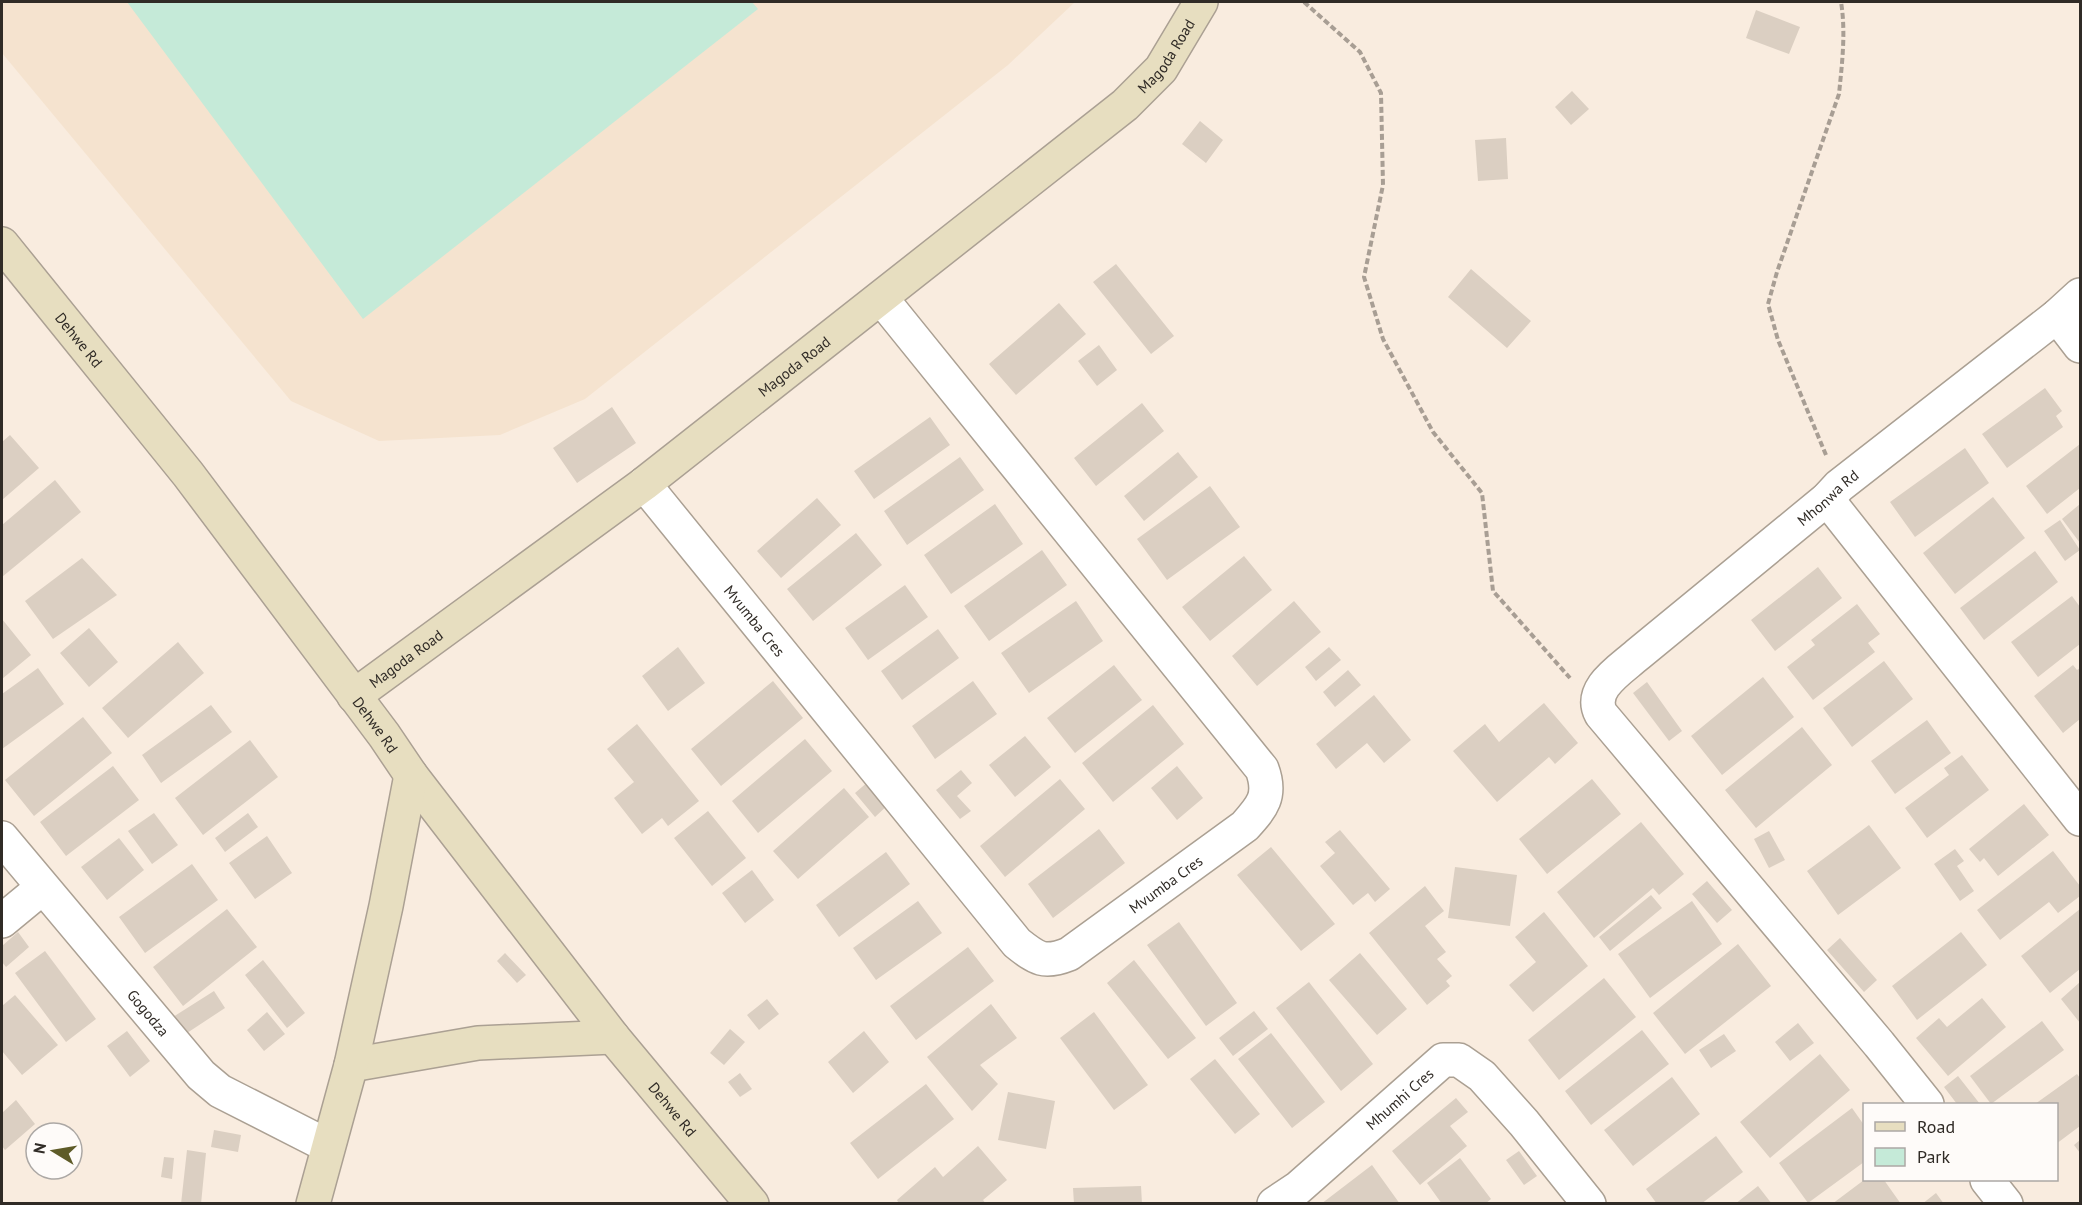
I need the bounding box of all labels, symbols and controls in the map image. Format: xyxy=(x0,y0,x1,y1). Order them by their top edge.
street label: Magoda Road xyxy=(1133,15,1198,97)
street label: Dehwe Rd xyxy=(51,308,107,371)
street label: Magoda Road xyxy=(754,332,834,400)
street label: Mhonwa Rd xyxy=(1793,465,1862,529)
street label: Mvumba Cres xyxy=(720,581,790,660)
street label: Magoda Road xyxy=(365,625,446,692)
street label: Dehwe Rd xyxy=(349,693,403,756)
street label: Mvumba Cres xyxy=(1125,851,1206,917)
street label: Gogodza xyxy=(123,985,174,1040)
street label: Mhumhi Cres xyxy=(1362,1064,1437,1133)
street label: Dehwe Rd xyxy=(645,1078,701,1140)
legend xyxy=(1863,1103,2058,1181)
text: Road xyxy=(1917,1115,1955,1138)
north arrow xyxy=(24,1121,84,1181)
text: N xyxy=(28,1141,50,1155)
text: Park xyxy=(1917,1145,1950,1168)

